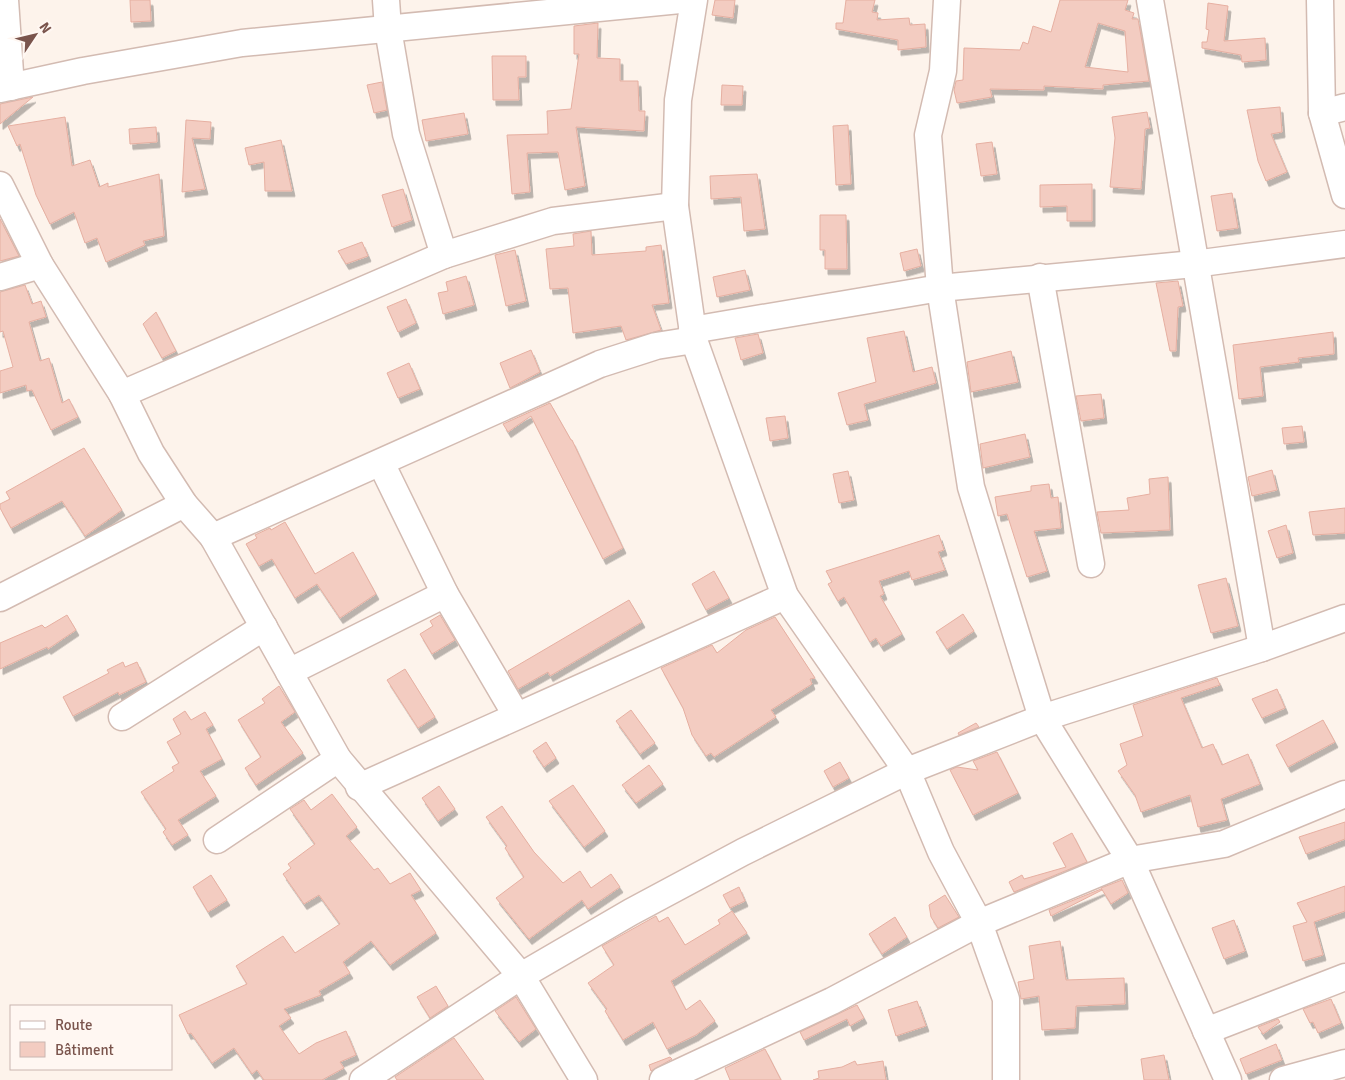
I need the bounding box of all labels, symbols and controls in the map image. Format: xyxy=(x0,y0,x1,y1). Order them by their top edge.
north arrow xyxy=(10,10,60,60)
text: N xyxy=(35,19,55,37)
legend xyxy=(10,1005,172,1070)
text: Route xyxy=(55,1016,92,1034)
text: Bâtiment xyxy=(55,1041,114,1059)

